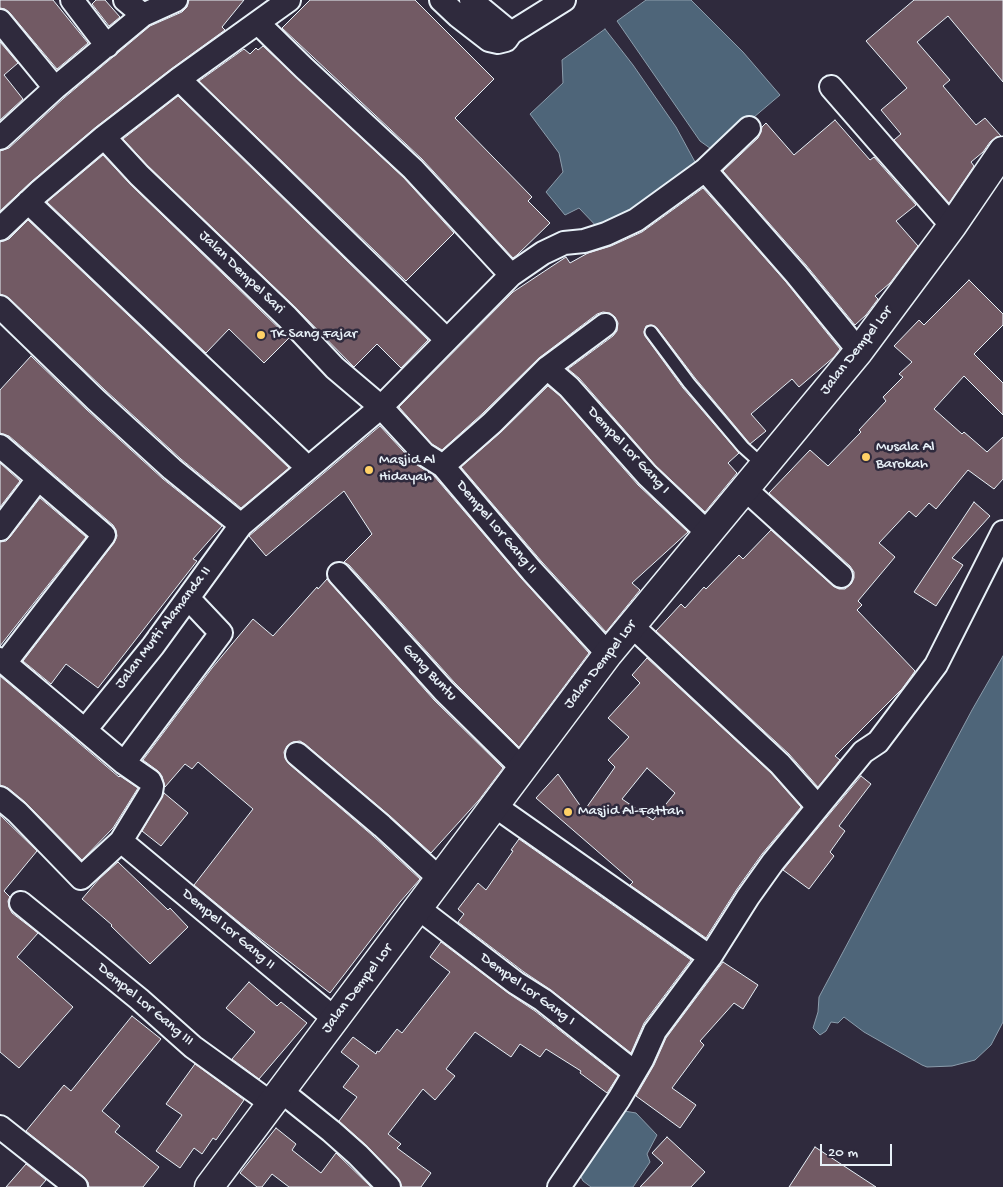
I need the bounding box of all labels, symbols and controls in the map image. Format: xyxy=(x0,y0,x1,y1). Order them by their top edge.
street label: Jalan Dempel Sari xyxy=(194,227,288,319)
street label: Jalan Dempel Lor xyxy=(817,303,897,399)
place label: TK Sang Fajar xyxy=(271,326,357,344)
marker: TK Sang Fajar xyxy=(255,329,267,341)
street label: Dempel Lor Gang I xyxy=(583,404,673,498)
place label: Musala Al Barokah xyxy=(876,439,935,474)
marker: Musala Al Barokah xyxy=(860,451,872,463)
place label: Masjid Al Hidayah xyxy=(379,452,435,487)
marker: Masjid Al Hidayah xyxy=(363,464,375,476)
street label: Dempel Lor Gang II xyxy=(452,478,540,578)
street label: Jalan Murti Alamanda II xyxy=(112,563,216,693)
street label: Jalan Dempel Lor xyxy=(561,617,641,713)
street label: Gang Buntu xyxy=(398,641,460,705)
place label: Masjid Al-Fattah xyxy=(578,803,684,821)
marker: Masjid Al-Fattah xyxy=(562,806,574,818)
street label: Dempel Lor Gang II xyxy=(178,886,278,974)
street label: Jalan Dempel Lor xyxy=(319,941,397,1037)
street label: Dempel Lor Gang I xyxy=(476,950,578,1030)
street label: Dempel Lor Gang III xyxy=(93,960,197,1050)
scale bar xyxy=(823,1134,896,1166)
text: 20 m xyxy=(828,1144,858,1162)

